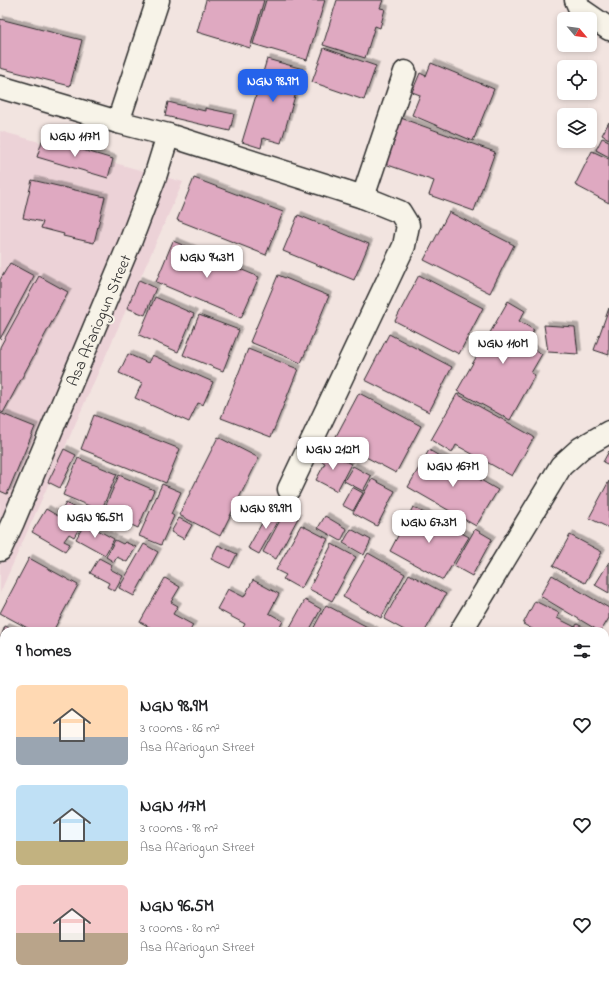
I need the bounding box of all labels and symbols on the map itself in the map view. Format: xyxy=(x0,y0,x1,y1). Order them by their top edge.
north arrow xyxy=(557,12,597,52)
pin: NGN 98.9M xyxy=(227,69,319,103)
pin: NGN 117M xyxy=(34,124,116,158)
pin: NGN 94.3M xyxy=(161,245,253,279)
street label: Asa Afariogun Street xyxy=(61,251,139,390)
pin: NGN 110M xyxy=(462,331,544,365)
pin: NGN 212M xyxy=(292,437,374,471)
pin: NGN 167M xyxy=(412,454,494,488)
pin: NGN 89.9M xyxy=(220,496,312,530)
pin: NGN 96.5M xyxy=(49,505,141,539)
pin: NGN 67.3M xyxy=(383,510,475,544)

